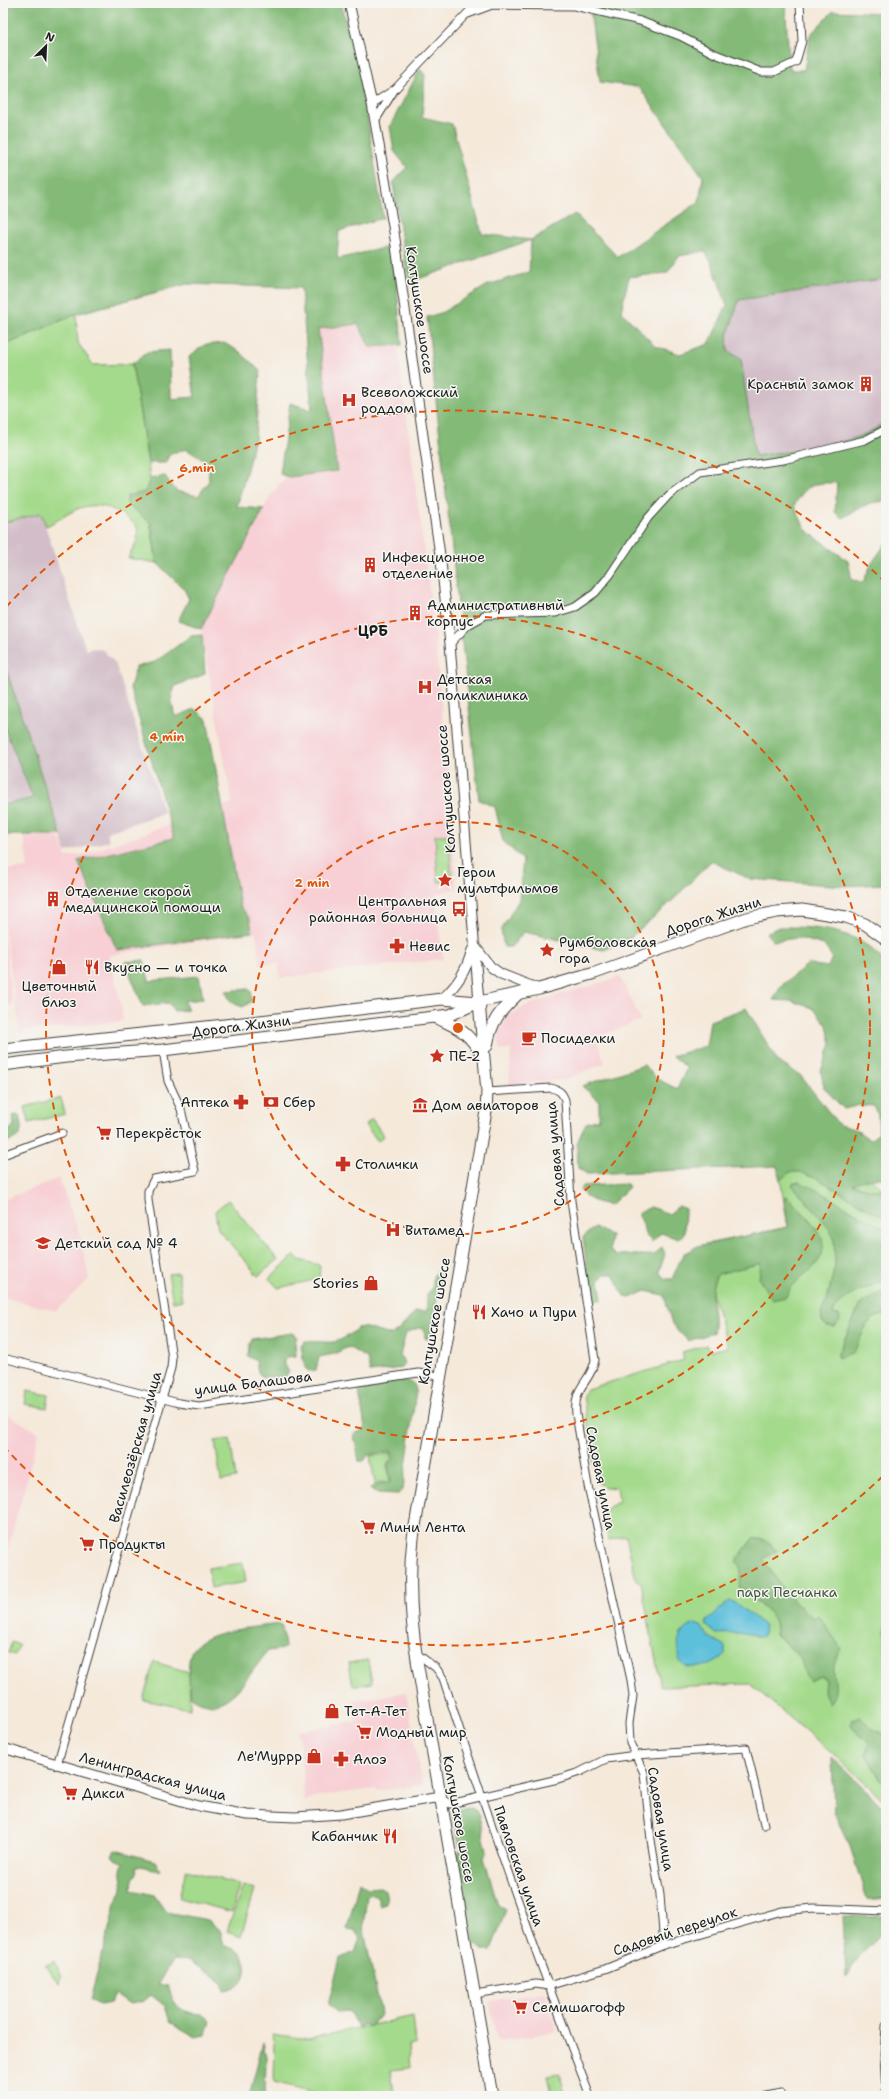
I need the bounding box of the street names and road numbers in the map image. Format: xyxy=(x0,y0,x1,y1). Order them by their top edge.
street label: Колтушское шоссе xyxy=(402,245,438,375)
street label: Колтушское шоссе xyxy=(433,724,459,854)
street label: Дорога Жизни xyxy=(663,892,763,940)
street label: Дорога Жизни xyxy=(191,1011,291,1041)
street label: Садовая улица xyxy=(541,1101,569,1207)
street label: Колтушское шоссе xyxy=(414,1256,454,1386)
street label: улица Балашова xyxy=(193,1367,313,1399)
street label: Василеозёрская улица xyxy=(105,1369,165,1525)
street label: Садовая улица xyxy=(582,1425,620,1532)
street label: Ленинградская улица xyxy=(77,1748,229,1804)
street label: Колтушское шоссе xyxy=(439,1754,479,1884)
street label: Садовая улица xyxy=(644,1766,678,1873)
street label: Павловская улица xyxy=(490,1803,548,1929)
street label: Садовый переулок xyxy=(611,1902,740,1960)

